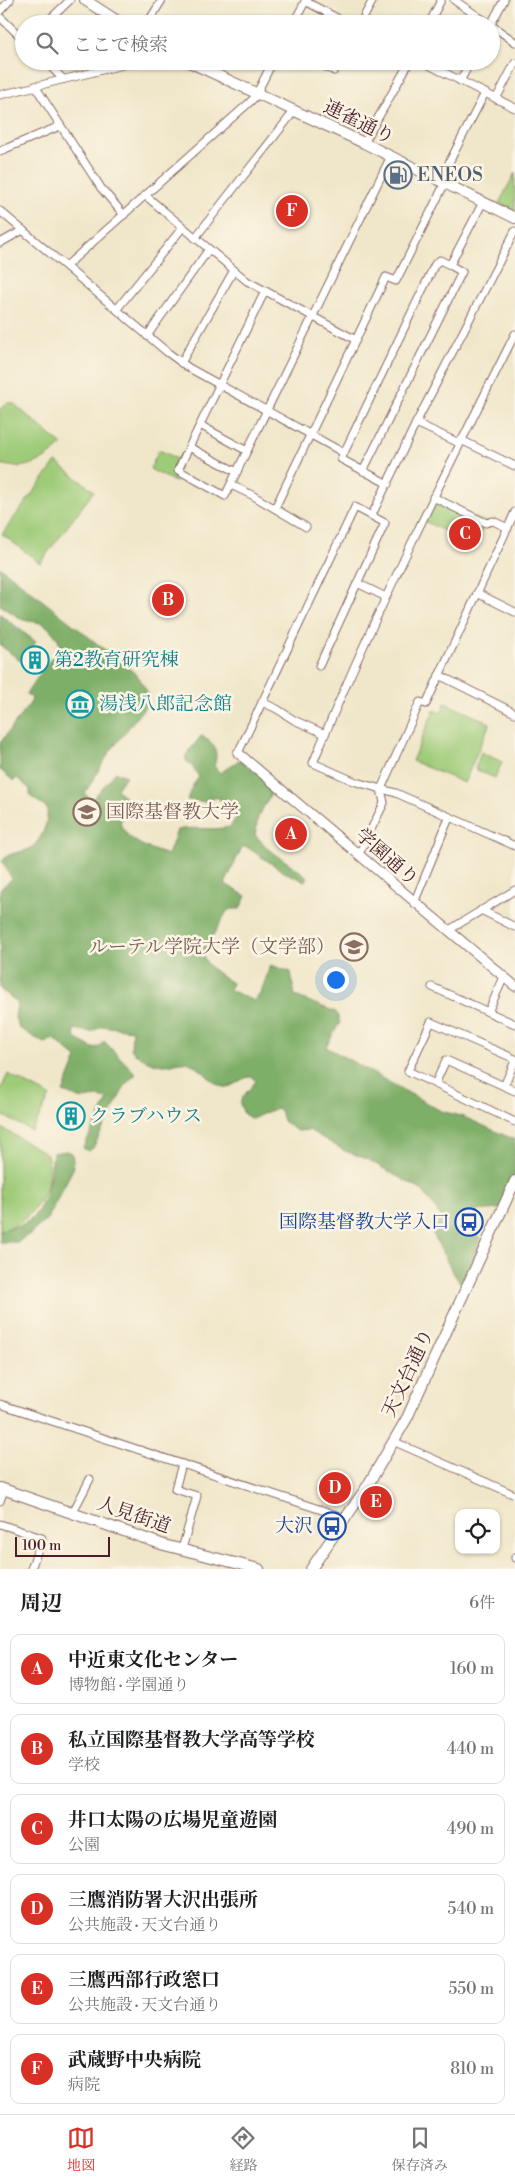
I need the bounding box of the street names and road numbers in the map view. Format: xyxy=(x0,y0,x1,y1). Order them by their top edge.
street label: 連雀通り xyxy=(320,95,398,149)
street label: 学園通り xyxy=(350,823,424,891)
street label: 天文台通り xyxy=(377,1325,439,1421)
street label: 人見街道 xyxy=(94,1491,174,1539)

